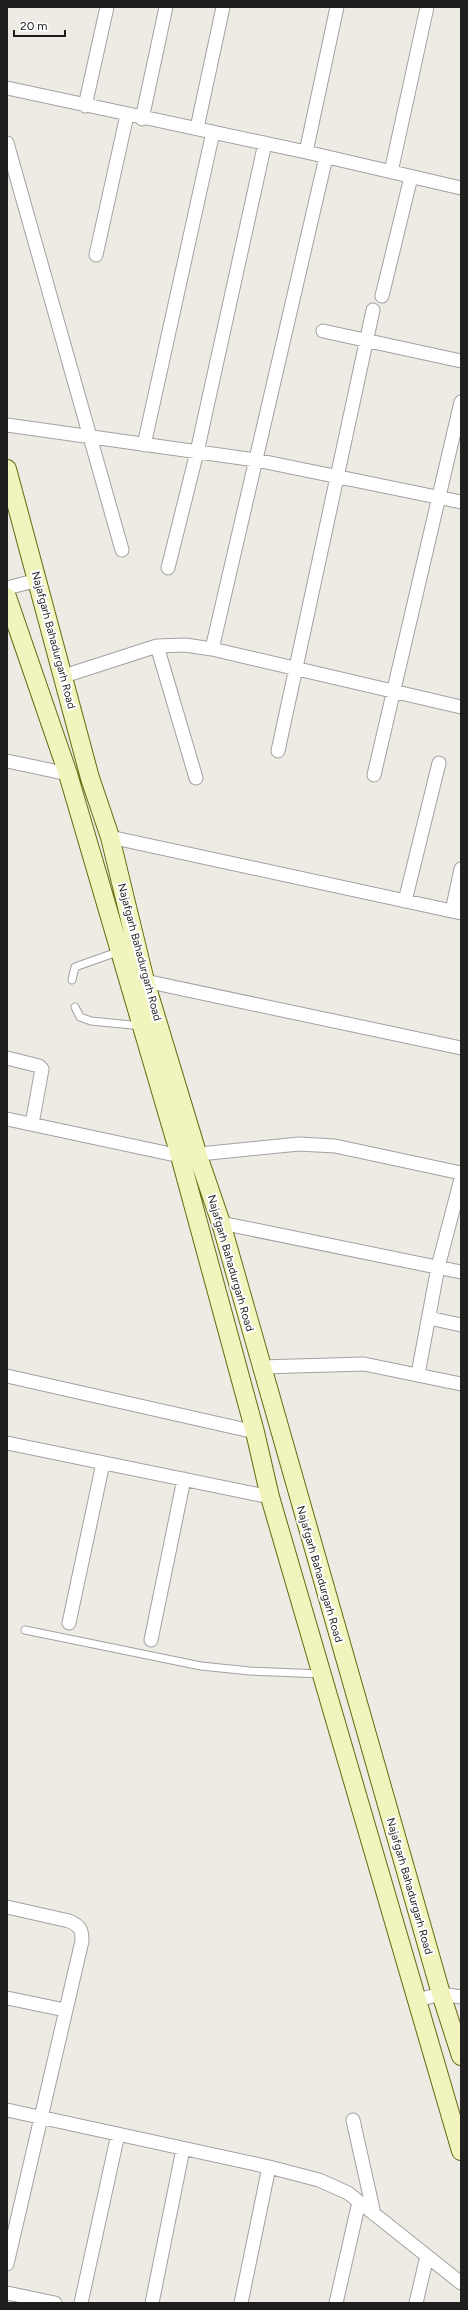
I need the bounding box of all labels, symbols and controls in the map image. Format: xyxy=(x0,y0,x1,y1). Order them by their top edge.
scale bar xyxy=(14,12,65,38)
text: 20 m xyxy=(20,19,48,33)
street label: Najafgarh Bahadurgarh Road xyxy=(29,570,78,710)
street label: Najafgarh Bahadurgarh Road xyxy=(115,882,164,1022)
street label: Najafgarh Bahadurgarh Road xyxy=(205,1193,256,1333)
street label: Najafgarh Bahadurgarh Road xyxy=(294,1504,345,1644)
street label: Najafgarh Bahadurgarh Road xyxy=(384,1816,435,1956)

